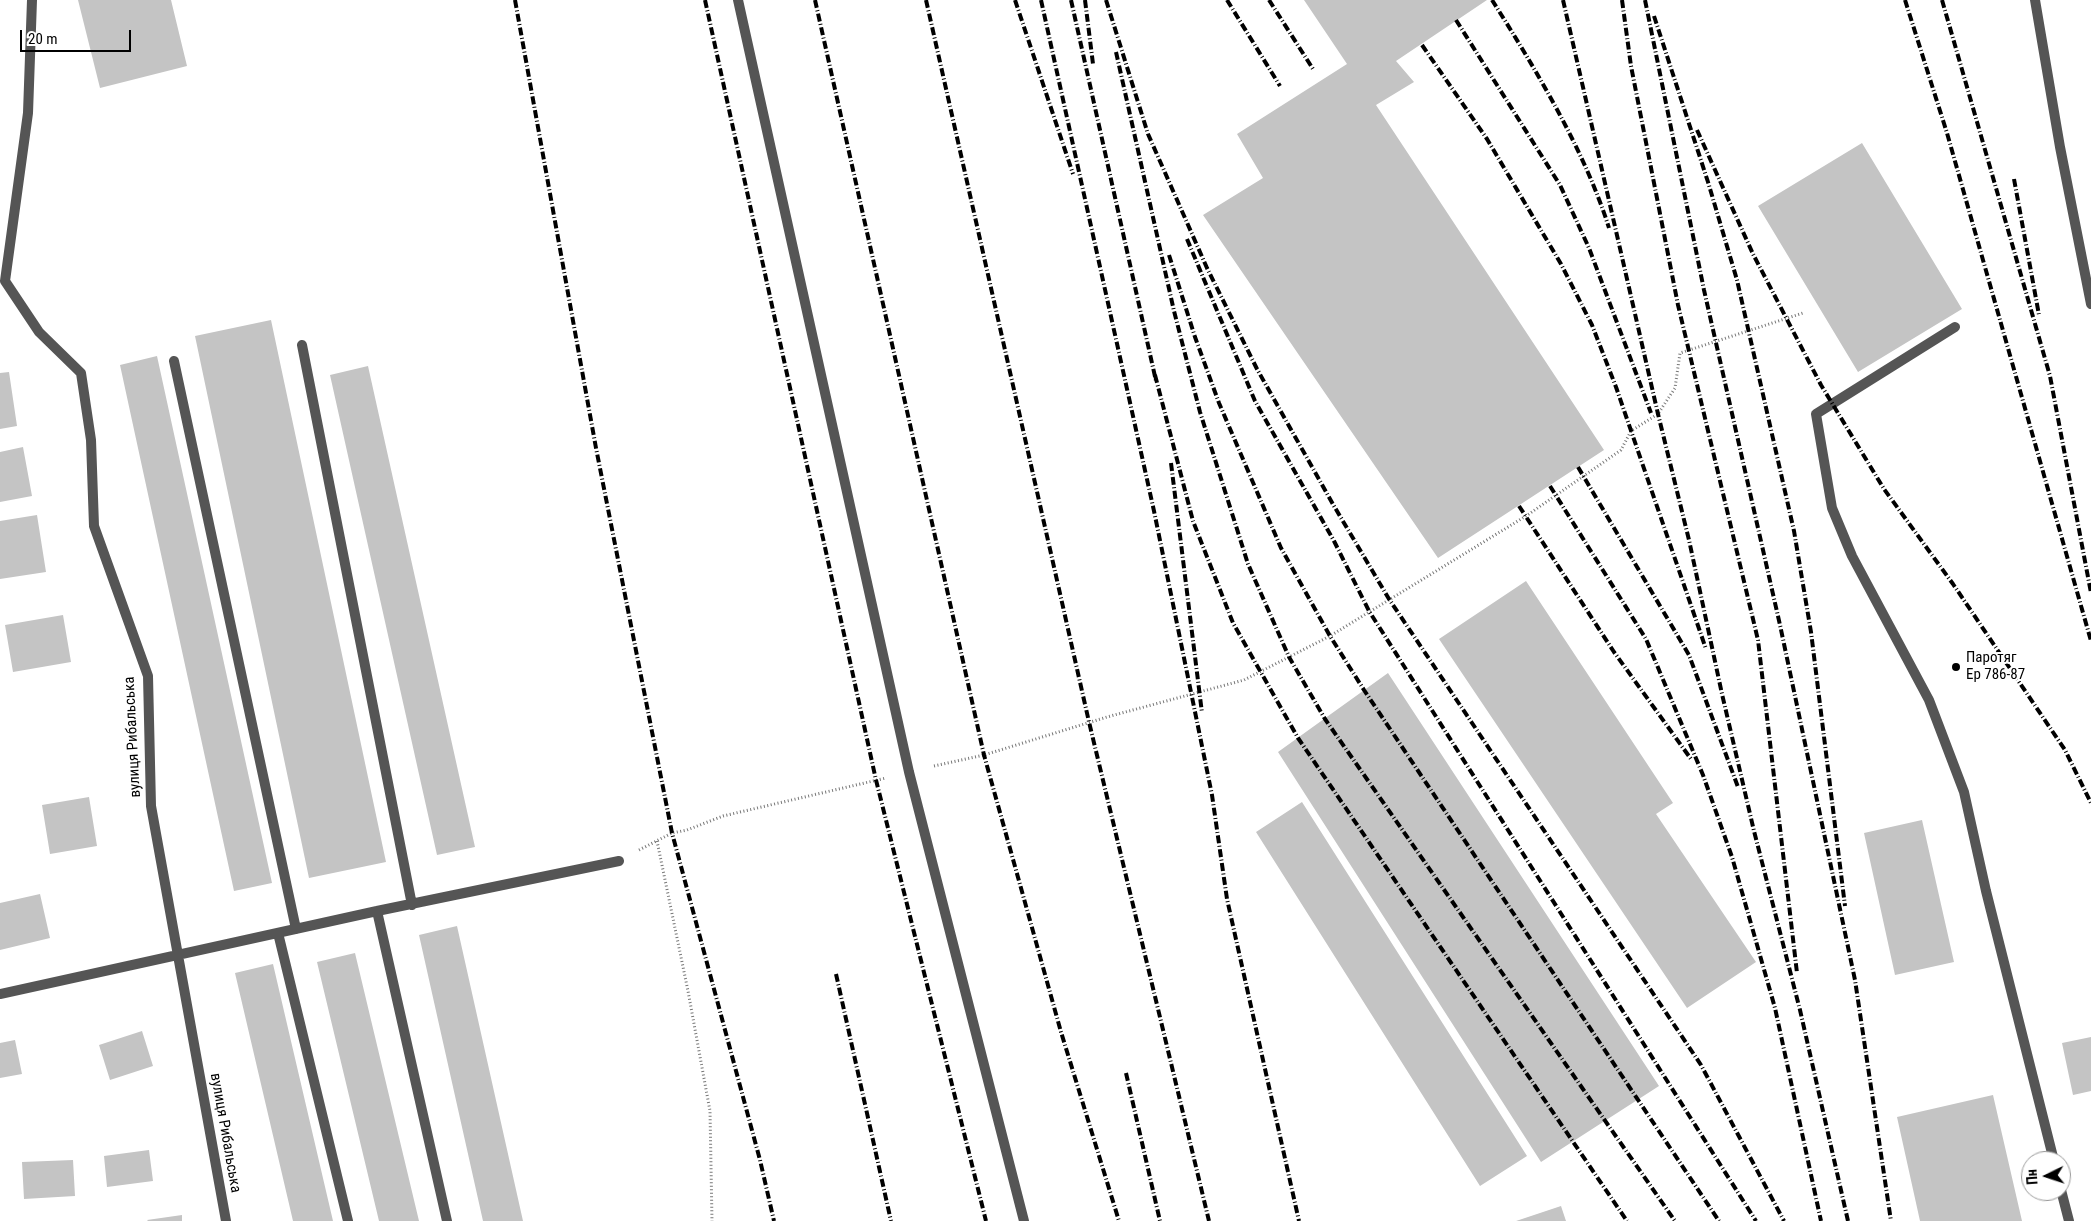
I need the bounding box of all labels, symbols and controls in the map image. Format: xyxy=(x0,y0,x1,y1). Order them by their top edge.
scale bar xyxy=(22,20,134,52)
text: 20 m xyxy=(28,30,58,48)
place label: Паротяг Ер 786-87 xyxy=(1966,649,2025,684)
marker: Паротяг Ер 786-87 xyxy=(1950,661,1962,673)
street label: вулиця Рибальська xyxy=(121,676,145,798)
street label: вулиця Рибальська xyxy=(206,1072,244,1194)
north arrow xyxy=(2021,1151,2071,1201)
text: Пн xyxy=(2024,1169,2041,1185)

